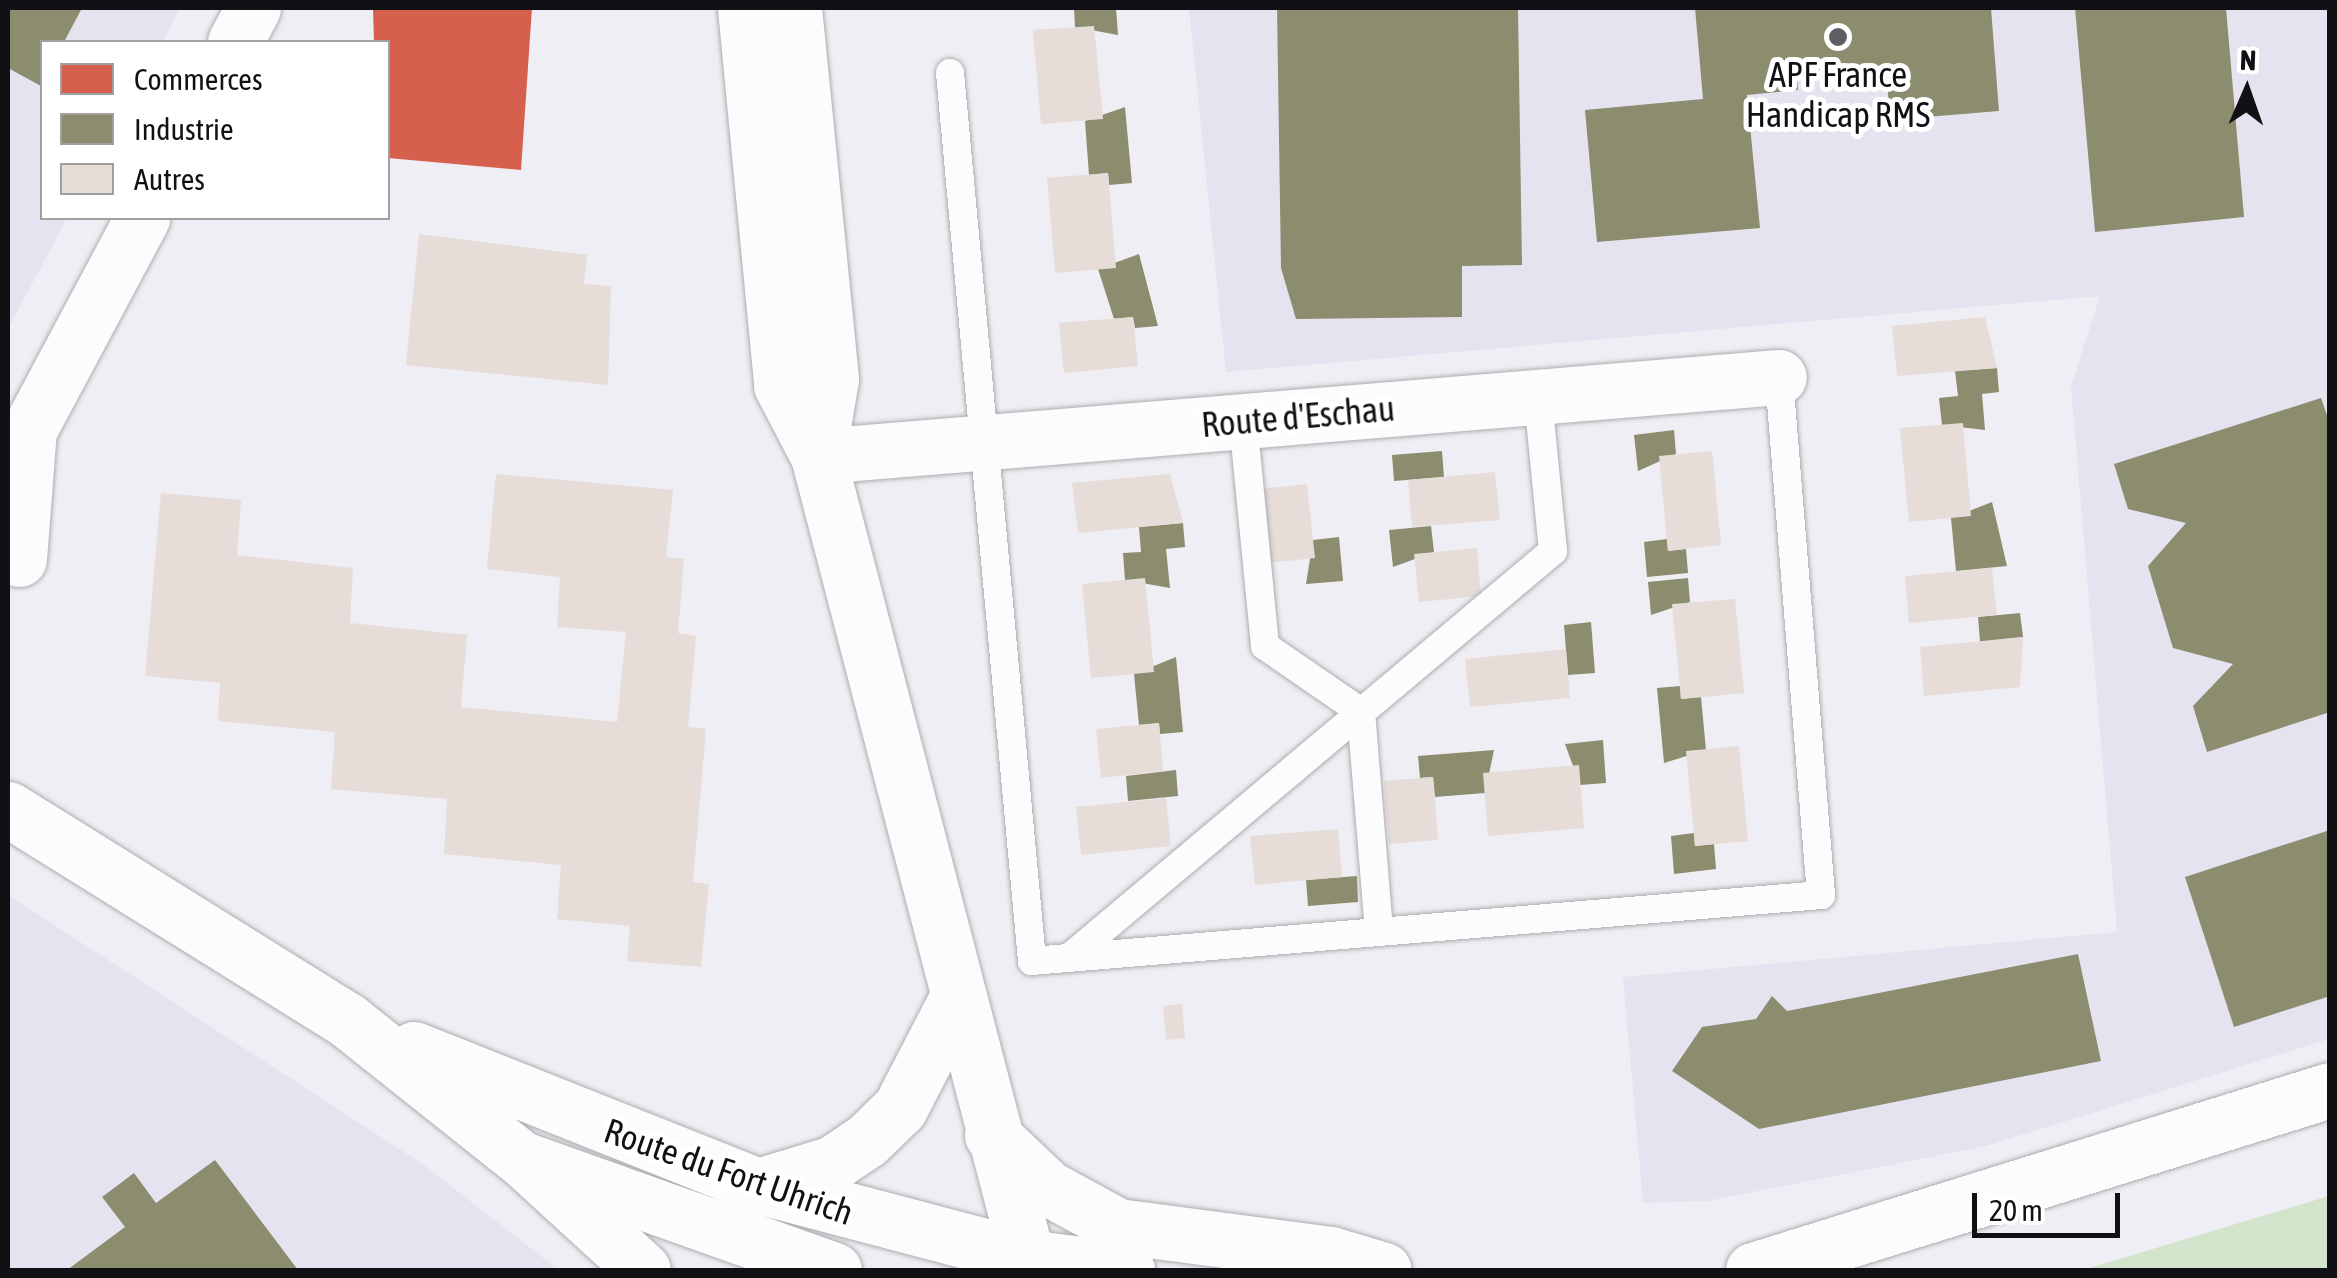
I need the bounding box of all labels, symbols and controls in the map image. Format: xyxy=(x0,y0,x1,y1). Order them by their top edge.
marker: APF France Handicap RMS xyxy=(1827,26,1849,48)
legend xyxy=(40,40,390,220)
north arrow xyxy=(2197,40,2297,140)
text: N xyxy=(2239,44,2257,76)
place label: APF France Handicap RMS xyxy=(1746,53,1930,135)
text: Commerces xyxy=(134,62,263,96)
text: Industrie xyxy=(134,112,234,146)
text: Autres xyxy=(134,162,205,196)
street label: Route d'Eschau xyxy=(1200,387,1396,445)
street label: Route du Fort Uhrich xyxy=(599,1109,859,1233)
scale bar xyxy=(1977,1173,2124,1235)
text: 20 m xyxy=(1989,1193,2043,1227)

